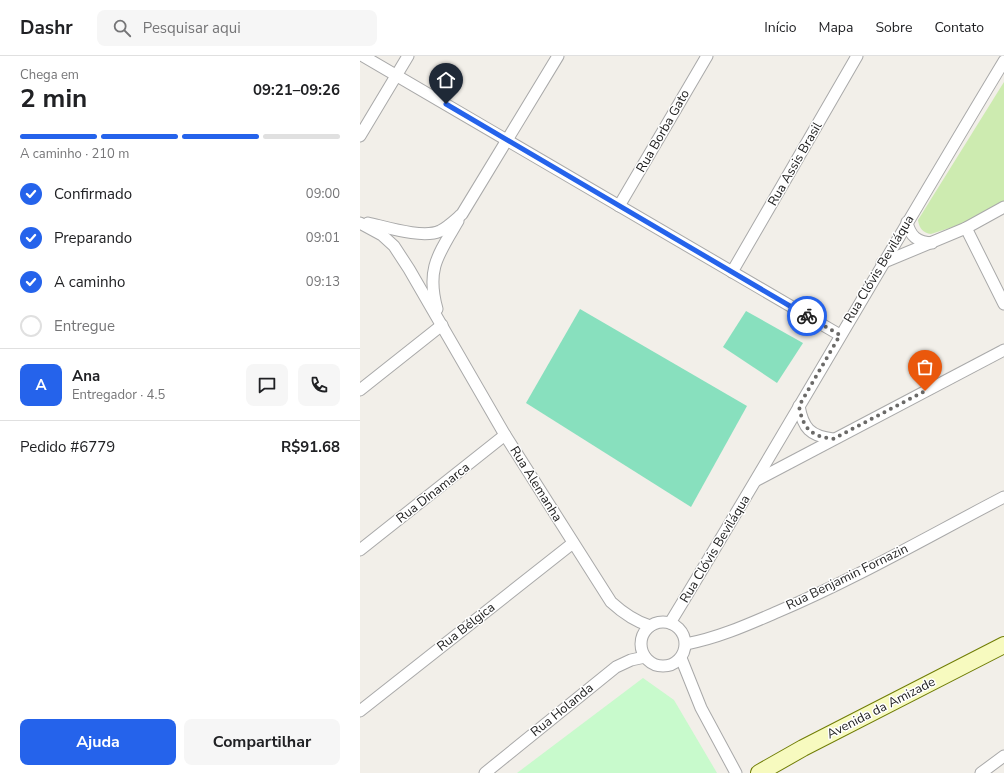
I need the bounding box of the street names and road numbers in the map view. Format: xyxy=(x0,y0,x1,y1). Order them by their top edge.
street label: Rua Borba Gato xyxy=(632,86,694,176)
street label: Rua Assis Brasil xyxy=(764,119,826,209)
street label: Rua Clóvis Beviláqua xyxy=(840,212,918,326)
street label: Rua Alemanha xyxy=(506,443,566,525)
street label: Rua Dinamarca xyxy=(393,459,473,527)
street label: Rua Clóvis Beviláqua xyxy=(676,492,754,606)
street label: Rua Benjamin Fornazin xyxy=(783,540,911,614)
street label: Rua Bélgica xyxy=(433,599,499,655)
street label: Avenida da Amizade xyxy=(824,673,938,743)
street label: Rua Holanda xyxy=(527,679,597,741)

